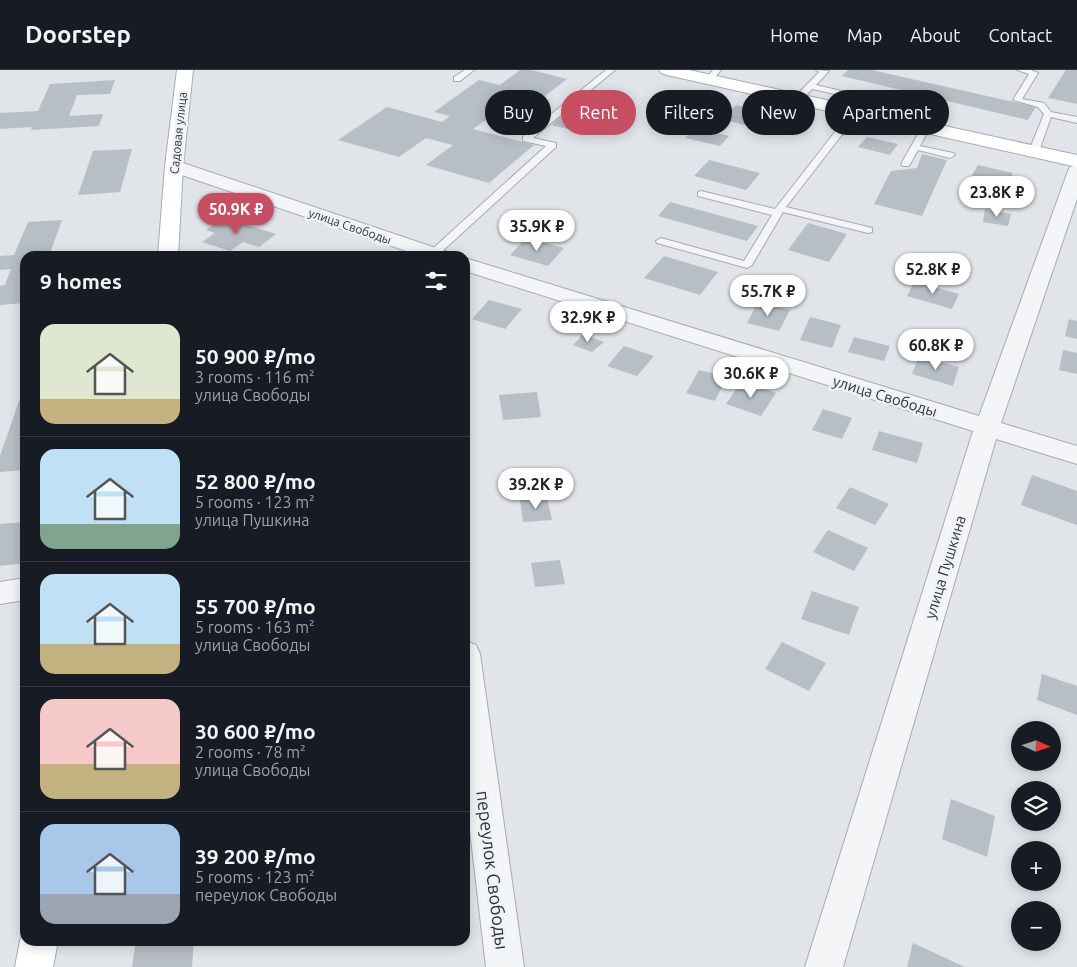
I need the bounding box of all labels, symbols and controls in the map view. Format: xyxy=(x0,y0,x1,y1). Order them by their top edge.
text: Doorstep xyxy=(25,21,131,48)
text: Home xyxy=(770,25,819,45)
text: Map xyxy=(847,25,882,45)
text: About xyxy=(910,25,960,45)
text: Contact xyxy=(988,25,1052,45)
chip: Buy xyxy=(485,90,551,135)
chip: Rent xyxy=(561,90,636,135)
chip: Filters xyxy=(646,90,732,135)
chip: New xyxy=(742,90,815,135)
chip: Apartment xyxy=(825,90,949,135)
street label: Садовая улица xyxy=(167,91,189,175)
pin: 23.8K ₽ xyxy=(951,176,1043,218)
text: 23.8K ₽ xyxy=(970,183,1024,201)
pin: 50.9K ₽ xyxy=(190,192,282,235)
text: 50.9K ₽ xyxy=(209,200,263,218)
street label: улица Свободы xyxy=(307,206,393,246)
pin: 35.9K ₽ xyxy=(491,210,583,252)
text: 35.9K ₽ xyxy=(510,217,564,235)
pin: 52.8K ₽ xyxy=(887,252,979,295)
text: 52.8K ₽ xyxy=(906,260,960,278)
icon: filters xyxy=(422,267,450,295)
text: 9 homes xyxy=(40,269,122,293)
pin: 55.7K ₽ xyxy=(722,274,814,317)
text: 55.7K ₽ xyxy=(741,282,795,300)
pin: 32.9K ₽ xyxy=(542,300,634,343)
text: 32.9K ₽ xyxy=(561,308,615,326)
pin: 60.8K ₽ xyxy=(890,328,982,371)
text: 60.8K ₽ xyxy=(909,336,963,354)
icon: home xyxy=(80,344,140,404)
text: 50 900 ₽/mo xyxy=(195,344,316,368)
pin: 30.6K ₽ xyxy=(705,356,797,399)
text: 30.6K ₽ xyxy=(724,364,778,382)
text: 3 rooms · 116 m² xyxy=(195,368,315,386)
street label: улица Свободы xyxy=(831,372,939,420)
text: улица Свободы xyxy=(195,386,310,404)
pin: 39.2K ₽ xyxy=(490,468,582,510)
icon: home xyxy=(80,469,140,529)
text: 52 800 ₽/mo xyxy=(195,469,316,493)
text: 39.2K ₽ xyxy=(509,475,563,493)
text: 5 rooms · 123 m² xyxy=(195,493,315,511)
text: улица Пушкина xyxy=(195,511,309,529)
street label: улица Пушкина xyxy=(921,513,969,621)
icon: home xyxy=(80,594,140,654)
text: 55 700 ₽/mo xyxy=(195,594,316,618)
text: 5 rooms · 163 m² xyxy=(195,618,315,636)
text: улица Свободы xyxy=(195,636,310,654)
icon: home xyxy=(80,719,140,779)
text: 30 600 ₽/mo xyxy=(195,719,316,743)
north arrow xyxy=(1011,721,1061,771)
map controls xyxy=(1011,721,1061,951)
text: 2 rooms · 78 m² xyxy=(195,743,306,761)
text: улица Свободы xyxy=(195,761,310,779)
button: layers xyxy=(1011,781,1061,831)
street label: переулок Свободы xyxy=(473,789,513,951)
button: + xyxy=(1011,841,1061,891)
icon: home xyxy=(80,844,140,904)
text: 39 200 ₽/mo xyxy=(195,844,316,868)
text: 5 rooms · 123 m² xyxy=(195,868,315,886)
text: переулок Свободы xyxy=(195,886,337,904)
button: − xyxy=(1011,901,1061,951)

